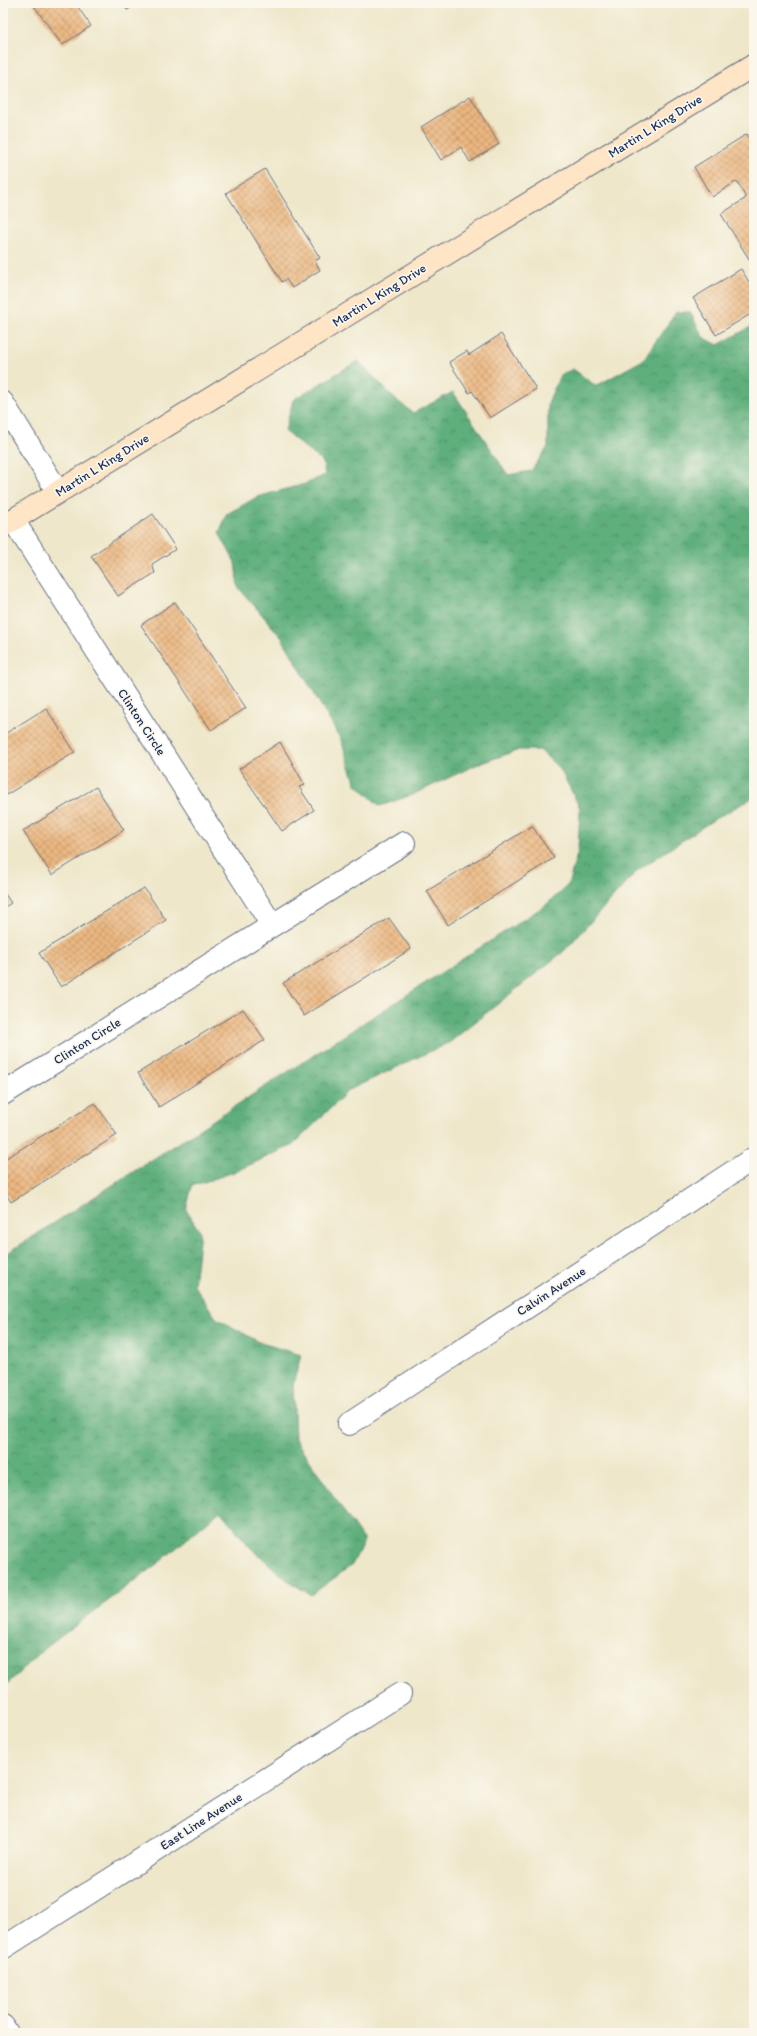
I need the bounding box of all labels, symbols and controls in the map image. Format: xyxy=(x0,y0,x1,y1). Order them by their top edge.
street label: Martin L King Drive xyxy=(605,91,705,161)
street label: Martin L King Drive xyxy=(329,260,429,330)
street label: Martin L King Drive xyxy=(52,430,152,500)
street label: Clinton Circle xyxy=(115,686,169,758)
street label: Clinton Circle xyxy=(51,1014,123,1068)
street label: Calvin Avenue xyxy=(514,1263,588,1319)
street label: East Line Avenue xyxy=(157,1789,245,1853)

